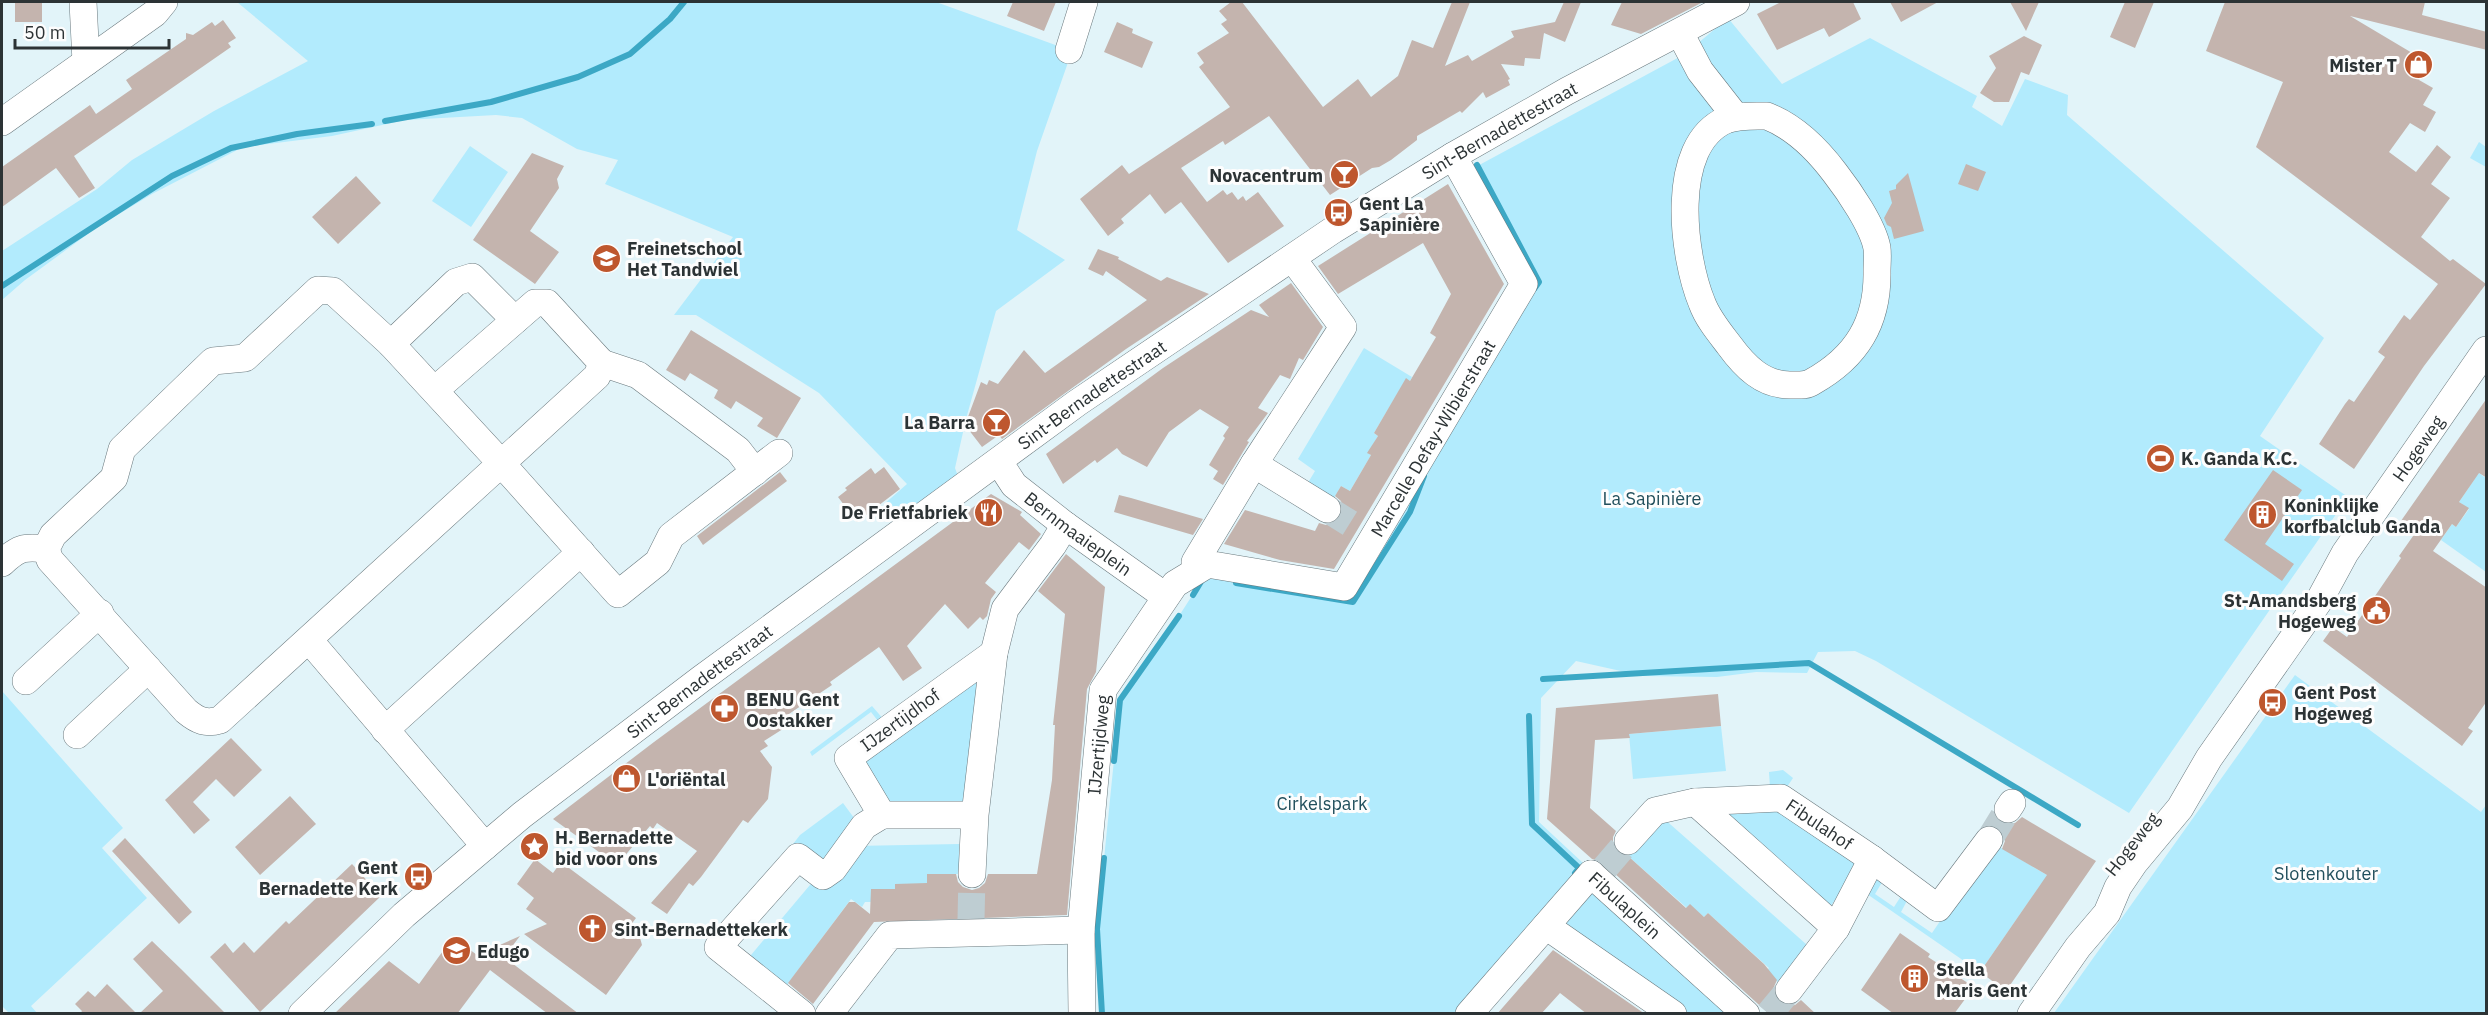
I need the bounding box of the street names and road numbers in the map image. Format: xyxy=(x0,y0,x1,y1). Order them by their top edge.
street label: Sint-Bernadettestraat xyxy=(1417,76,1581,184)
street label: Sint-Bernadettestraat xyxy=(1013,335,1170,454)
street label: Marcelle Defay-Wibierstraat xyxy=(1365,335,1500,541)
street label: Hogeweg xyxy=(2387,410,2449,486)
street label: Bernmaaieplein xyxy=(1020,486,1137,580)
street label: Sint-Bernadettestraat xyxy=(622,619,777,743)
street label: IJzertijdhof xyxy=(856,683,944,757)
street label: IJzertijdweg xyxy=(1082,693,1114,796)
street label: Fibulahof xyxy=(1782,793,1858,855)
street label: Hogeweg xyxy=(2100,807,2164,881)
street label: Fibulaplein xyxy=(1584,866,1666,943)

